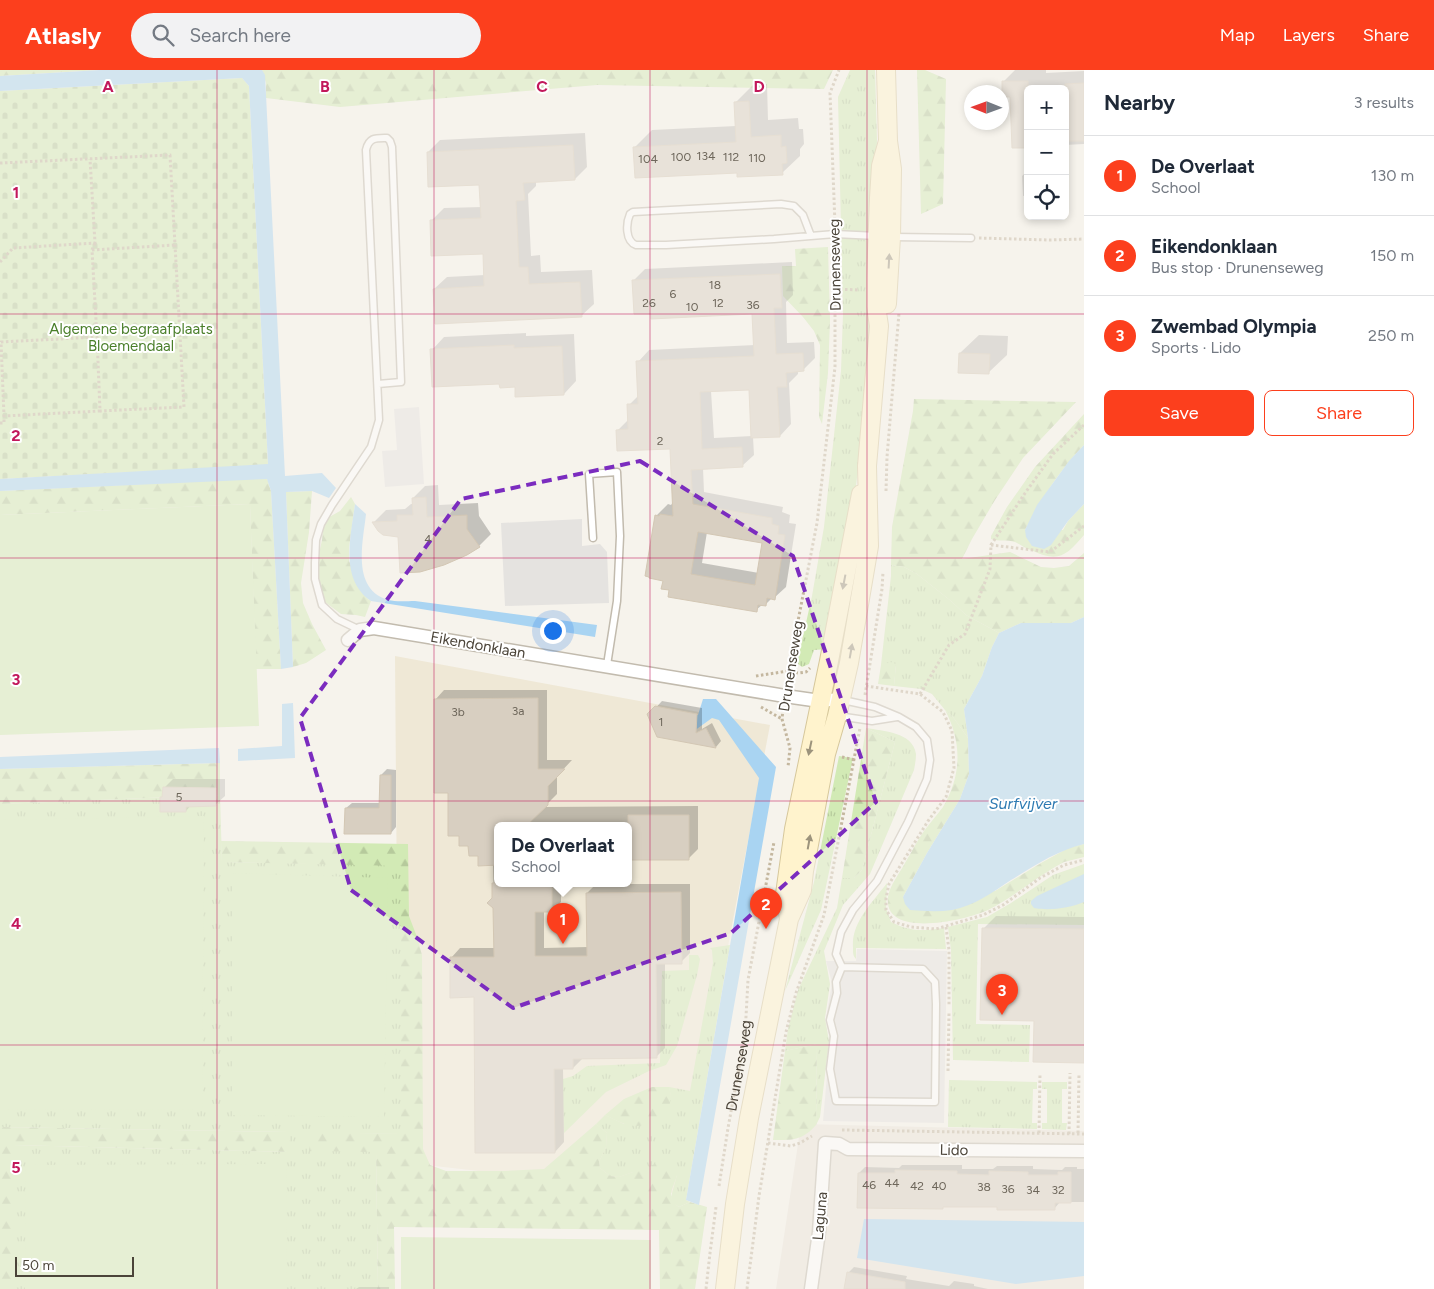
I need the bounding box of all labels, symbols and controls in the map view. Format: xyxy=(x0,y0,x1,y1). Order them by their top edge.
search box xyxy=(131,13,481,58)
text: Atlasly xyxy=(25,21,101,50)
icon: search xyxy=(149,21,177,49)
text: Search here xyxy=(189,24,291,47)
text: Map xyxy=(1220,24,1255,46)
text: Layers xyxy=(1283,24,1335,46)
text: Share xyxy=(1363,24,1409,46)
text: A xyxy=(102,77,114,96)
text: B xyxy=(320,77,330,96)
text: C xyxy=(536,77,548,96)
text: D xyxy=(753,77,765,96)
north arrow xyxy=(964,85,1009,130)
map controls xyxy=(1024,85,1069,220)
button: + xyxy=(1024,85,1069,130)
text: Nearby xyxy=(1104,90,1175,115)
text: 3 results xyxy=(1354,93,1414,112)
button: − xyxy=(1024,130,1069,175)
house number: 134 xyxy=(697,149,716,163)
house number: 100 xyxy=(671,150,691,164)
house number: 112 xyxy=(723,150,739,164)
house number: 110 xyxy=(748,151,766,165)
house number: 104 xyxy=(638,152,659,166)
text: De Overlaat xyxy=(1151,155,1255,178)
text: 1 xyxy=(1117,166,1123,185)
text: 130 m xyxy=(1371,166,1414,185)
button: locate xyxy=(1024,175,1069,220)
text: School xyxy=(1151,178,1201,197)
text: 1 xyxy=(13,183,19,202)
street label: Drunenseweg xyxy=(825,219,845,311)
text: Eikendonklaan xyxy=(1151,235,1277,258)
text: 2 xyxy=(1115,246,1125,265)
text: 150 m xyxy=(1370,246,1414,265)
one-way arrow xyxy=(886,253,894,269)
text: Bus stop · Drunenseweg xyxy=(1151,258,1324,277)
house number: 18 xyxy=(709,278,721,292)
house number: 6 xyxy=(670,287,677,301)
house number: 26 xyxy=(642,296,656,310)
house number: 12 xyxy=(712,296,724,310)
house number: 36 xyxy=(746,298,760,312)
house number: 10 xyxy=(686,300,699,314)
text: Zwembad Olympia xyxy=(1151,315,1317,338)
park label: Algemene begraafplaats Bloemendaal xyxy=(49,320,213,355)
text: 3 xyxy=(1116,326,1124,345)
text: 250 m xyxy=(1368,326,1414,345)
text: Sports · Lido xyxy=(1151,338,1241,357)
button: Save xyxy=(1104,390,1254,436)
button: Share xyxy=(1264,390,1414,436)
text: 2 xyxy=(11,426,21,445)
house number: 2 xyxy=(657,434,663,448)
house number: 4 xyxy=(424,532,432,546)
one-way arrow xyxy=(839,575,847,591)
your location xyxy=(540,618,566,644)
street label: Drunenseweg xyxy=(775,619,807,713)
street label: Eikendonklaan xyxy=(429,628,527,662)
one-way arrow xyxy=(847,643,855,659)
text: 3 xyxy=(12,670,21,689)
house number: 3a xyxy=(512,704,524,718)
house number: 3b xyxy=(451,705,465,719)
house number: 1 xyxy=(659,715,663,729)
one-way arrow xyxy=(806,741,814,756)
house number: 5 xyxy=(176,790,183,804)
water label: Surfvijver xyxy=(989,794,1058,813)
popup xyxy=(494,822,632,887)
text: De Overlaat xyxy=(511,834,615,857)
one-way arrow xyxy=(806,834,814,850)
text: School xyxy=(511,857,561,876)
pin: 2 xyxy=(750,888,782,929)
pin: 1 xyxy=(547,903,579,944)
text: 4 xyxy=(11,914,21,933)
pin: 3 xyxy=(986,974,1018,1015)
street label: Drunenseweg xyxy=(722,1020,755,1113)
street label: Lido xyxy=(939,1141,969,1159)
text: 5 xyxy=(11,1158,21,1177)
house number: 44 xyxy=(885,1176,900,1190)
house number: 46 xyxy=(862,1178,876,1192)
house number: 42 xyxy=(910,1179,924,1193)
house number: 40 xyxy=(931,1179,947,1193)
house number: 38 xyxy=(977,1180,991,1194)
house number: 36 xyxy=(1001,1182,1015,1196)
house number: 34 xyxy=(1026,1183,1041,1197)
house number: 32 xyxy=(1051,1183,1065,1197)
street label: Laguna xyxy=(809,1191,831,1241)
scale bar xyxy=(15,1254,134,1277)
text: 50 m xyxy=(22,1257,54,1274)

